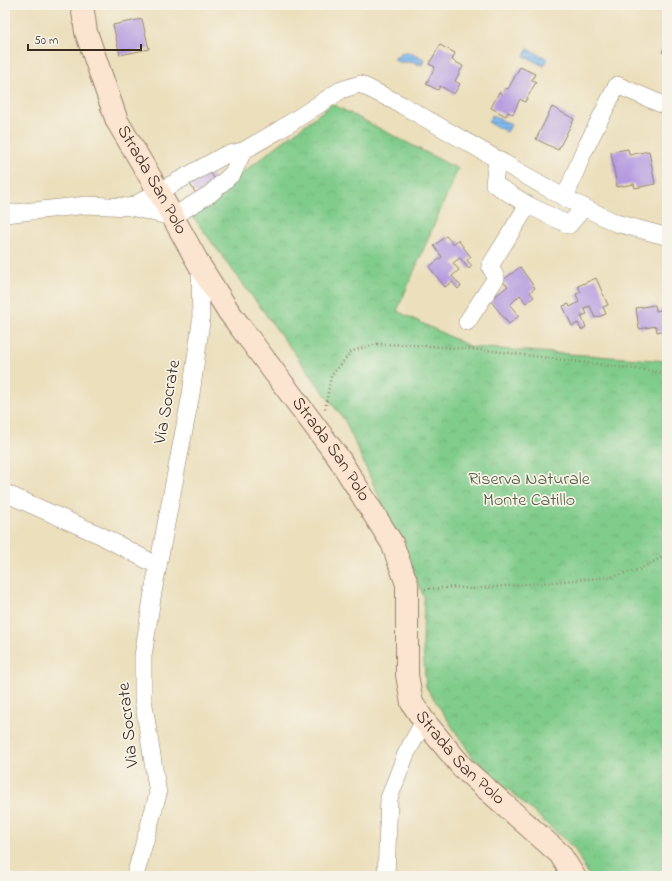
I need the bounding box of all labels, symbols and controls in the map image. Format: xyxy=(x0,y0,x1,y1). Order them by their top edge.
scale bar xyxy=(28,26,141,52)
text: 50 m xyxy=(34,32,58,50)
street label: Strada San Polo xyxy=(109,121,193,240)
street label: Via Socrate xyxy=(148,357,188,447)
street label: Strada San Polo xyxy=(285,392,376,507)
park label: Riserva Naturale Monte Catillo xyxy=(468,467,591,514)
street label: Via Socrate xyxy=(112,680,146,770)
street label: Strada San Polo xyxy=(408,705,510,812)

